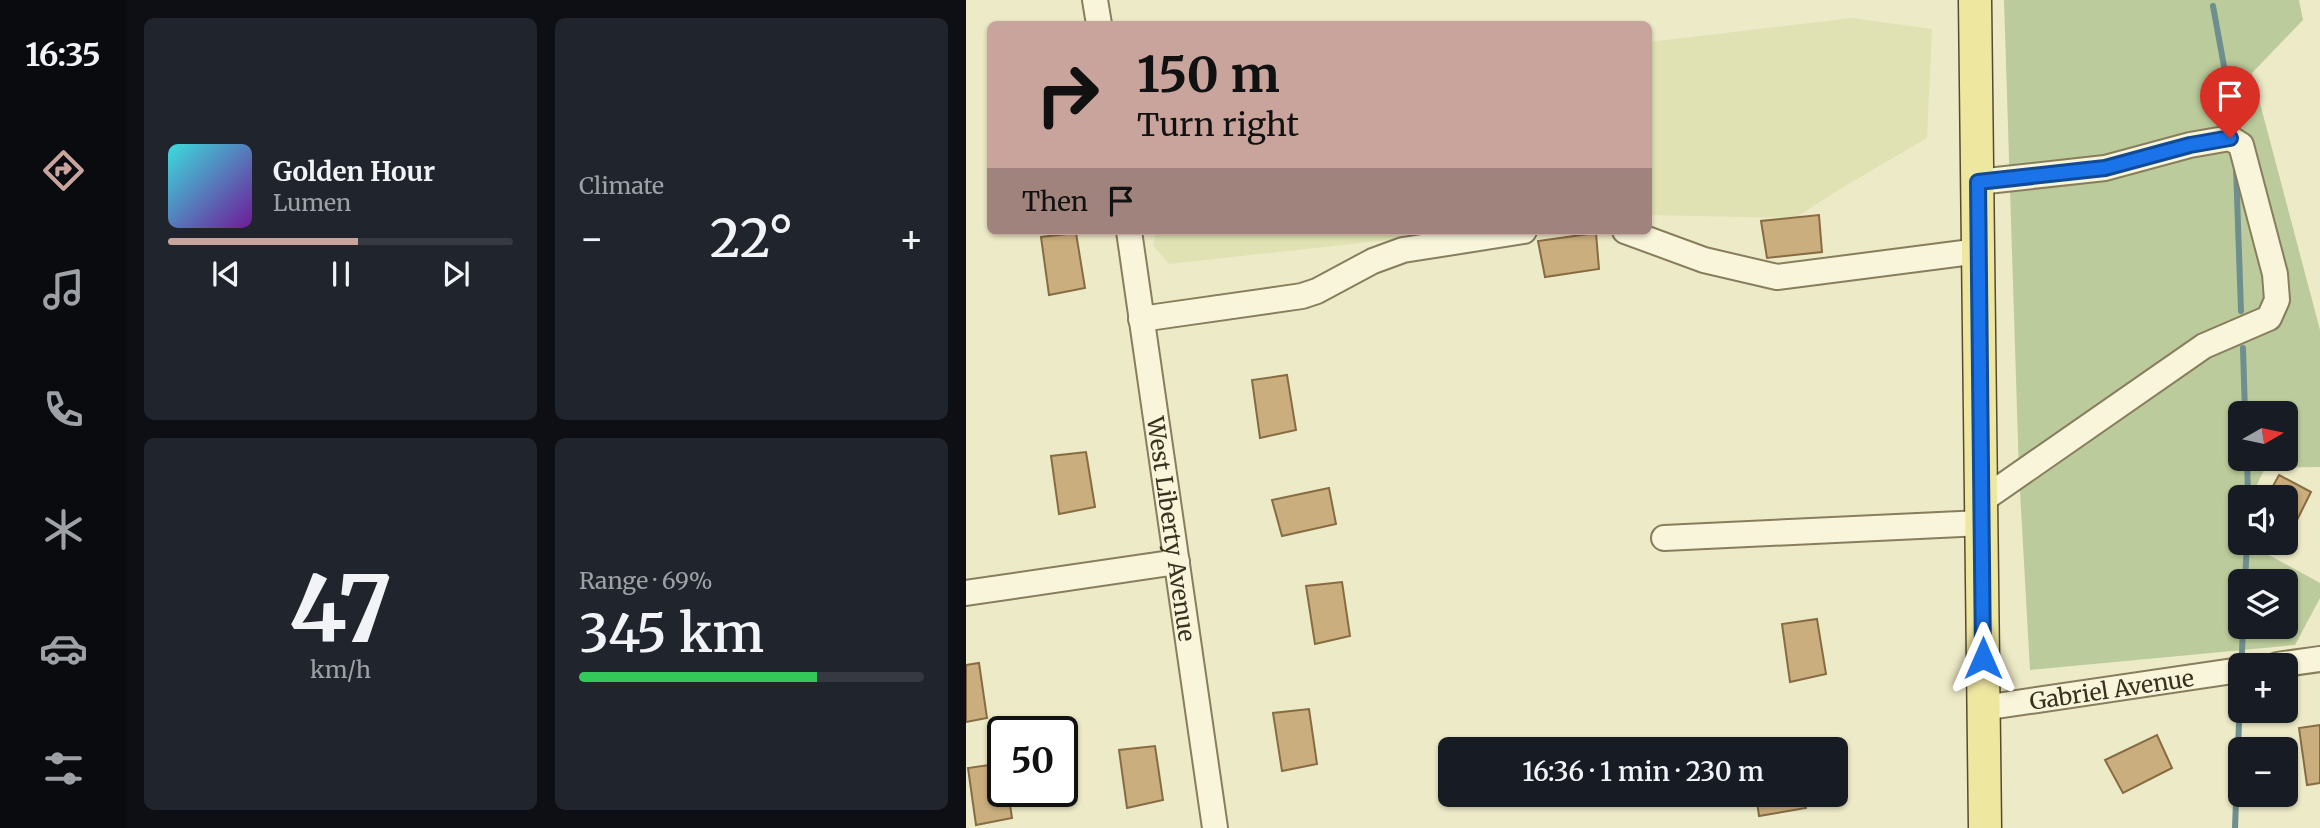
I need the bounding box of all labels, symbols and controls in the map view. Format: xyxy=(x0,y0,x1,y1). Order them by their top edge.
text: 16:35 xyxy=(25,35,101,75)
text: 150 m xyxy=(1137,44,1280,105)
icon: right xyxy=(1022,49,1113,140)
pin xyxy=(2200,66,2260,138)
icon: arrive xyxy=(2211,77,2249,115)
text: Turn right xyxy=(1137,105,1299,145)
icon: directions xyxy=(39,146,88,195)
text: Golden Hour xyxy=(273,155,435,188)
text: Climate xyxy=(579,171,664,200)
icon: arrive xyxy=(1102,182,1140,220)
text: Then xyxy=(1022,185,1088,218)
text: Lumen xyxy=(273,188,351,217)
text: 22° xyxy=(710,206,793,271)
text: − xyxy=(579,215,604,262)
text: + xyxy=(899,215,924,262)
icon: previous xyxy=(207,255,245,293)
icon: pause xyxy=(322,255,360,293)
icon: next xyxy=(437,255,475,293)
icon: music xyxy=(39,265,88,314)
icon: phone xyxy=(39,385,88,434)
north arrow xyxy=(2228,401,2298,471)
map controls xyxy=(2228,401,2298,807)
street label: West Liberty Avenue xyxy=(1141,414,1202,643)
button: sound xyxy=(2228,485,2298,555)
icon: climate xyxy=(39,505,88,554)
text: 47 xyxy=(289,552,392,667)
text: Range · 69% xyxy=(579,566,712,595)
button: layers xyxy=(2228,569,2298,639)
text: 345 km xyxy=(579,601,764,666)
position arrow xyxy=(1946,621,2020,695)
icon: car xyxy=(39,624,88,673)
button: + xyxy=(2228,653,2298,723)
text: km/h xyxy=(310,655,371,684)
street label: Gabriel Avenue xyxy=(2028,663,2196,715)
speed limit sign: 50 xyxy=(987,716,1078,807)
button: − xyxy=(2228,737,2298,807)
icon: filters xyxy=(39,744,88,793)
text: 16:36 · 1 min · 230 m xyxy=(1522,755,1764,788)

